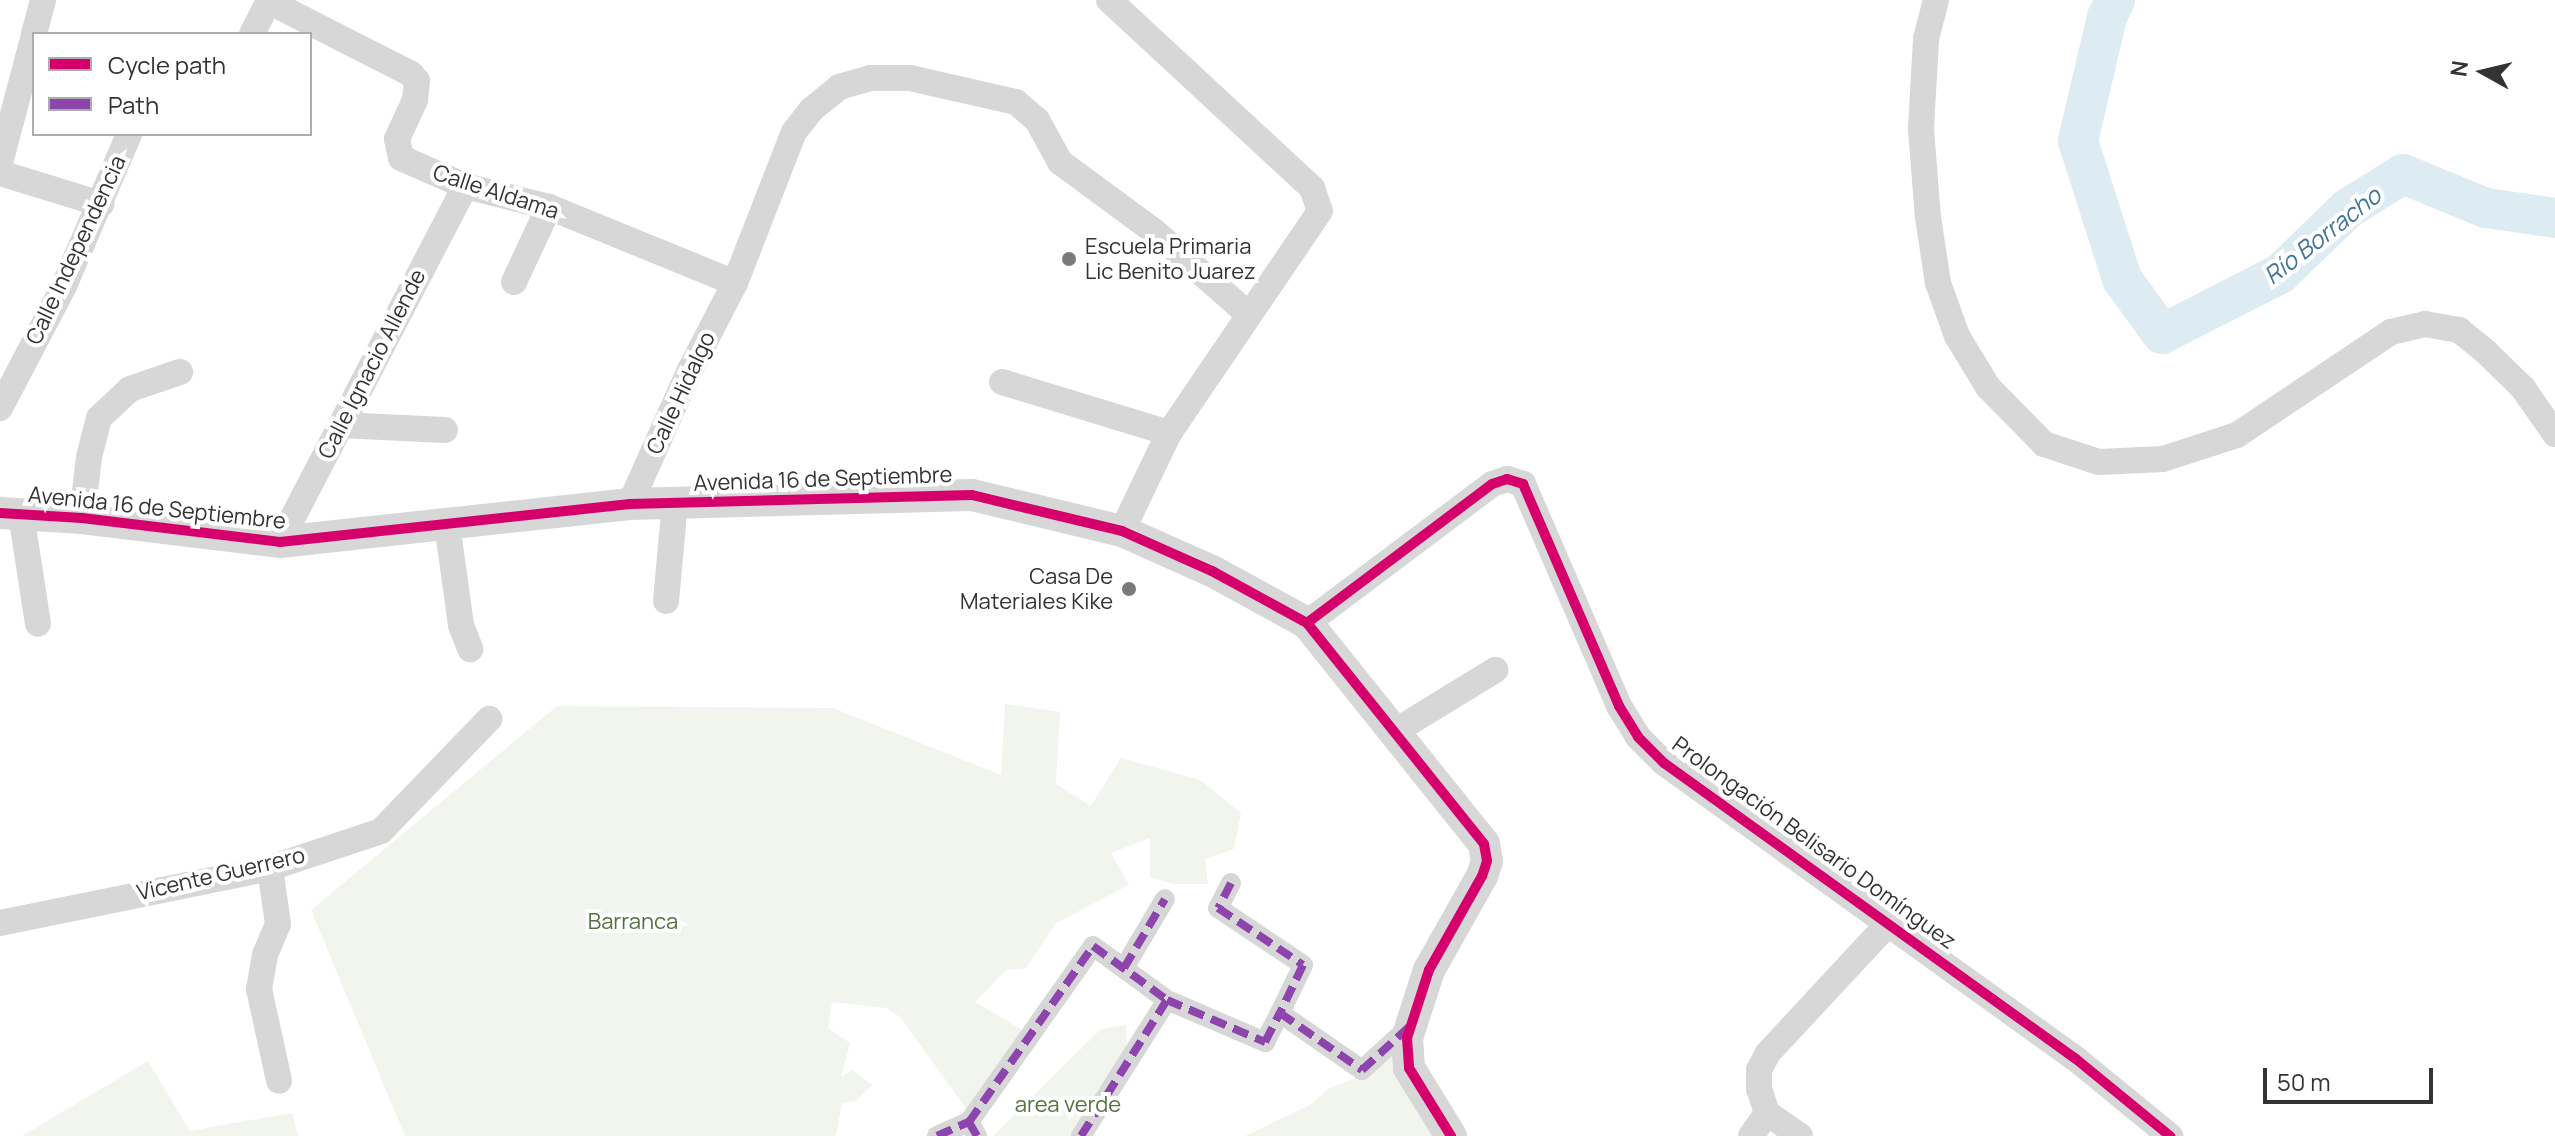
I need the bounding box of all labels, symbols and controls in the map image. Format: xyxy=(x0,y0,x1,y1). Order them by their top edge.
legend xyxy=(32,32,312,136)
north arrow xyxy=(2443,32,2523,112)
text: Cycle path xyxy=(108,48,226,81)
text: N xyxy=(2443,59,2475,79)
text: Path xyxy=(108,88,159,121)
street label: Calle Independencia xyxy=(21,151,131,349)
street label: Calle Aldama xyxy=(430,159,562,225)
water label: Río Borracho xyxy=(2258,180,2386,290)
place label: Escuela Primaria Lic Benito Juarez xyxy=(1085,233,1256,284)
marker: Escuela Primaria Lic Benito Juarez xyxy=(1060,250,1078,268)
street label: Calle Ignacio Allende xyxy=(313,265,431,463)
street label: Calle Hidalgo xyxy=(641,328,721,458)
street label: Avenida 16 de Septiembre xyxy=(693,461,953,497)
street label: Avenida 16 de Septiembre xyxy=(27,481,287,535)
place label: Casa De Materiales Kike xyxy=(960,563,1113,614)
marker: Casa De Materiales Kike xyxy=(1120,580,1138,598)
street label: Prolongación Belisario Domínguez xyxy=(1667,731,1961,955)
street label: Vicente Guerrero xyxy=(134,842,308,906)
park label: Barranca xyxy=(588,909,678,935)
scale bar xyxy=(2267,1052,2437,1102)
text: 50 m xyxy=(2277,1065,2331,1098)
park label: area verde xyxy=(1015,1092,1121,1118)

